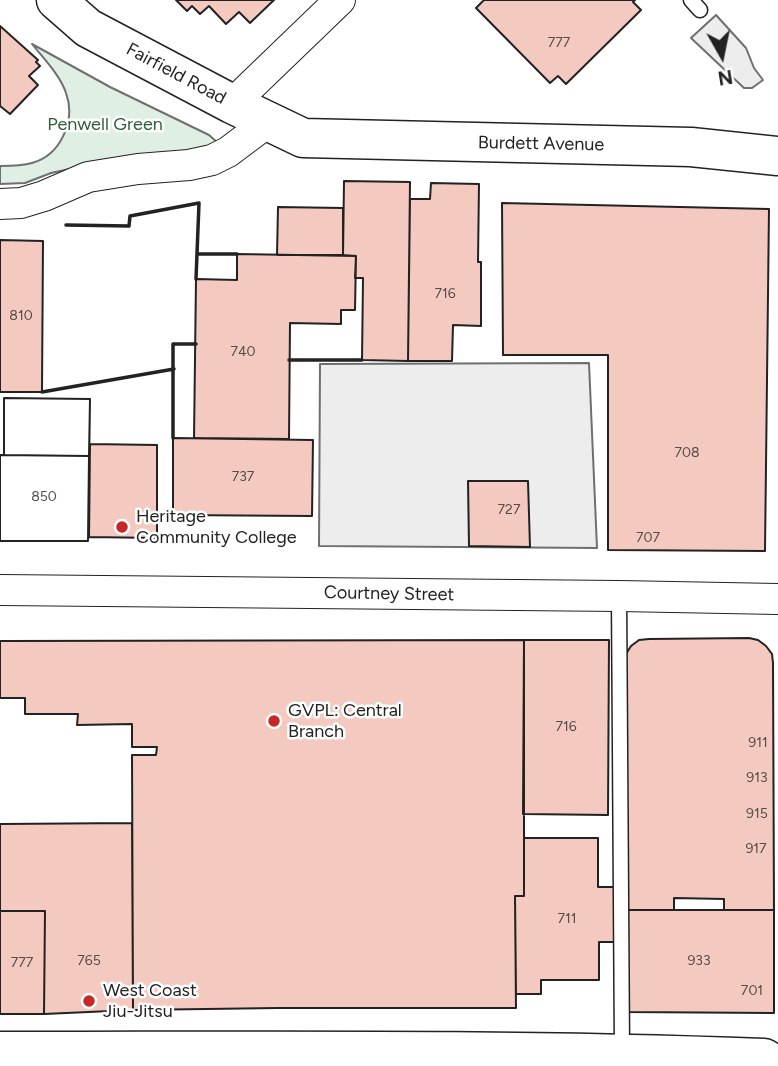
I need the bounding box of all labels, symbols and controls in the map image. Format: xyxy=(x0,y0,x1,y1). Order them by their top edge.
north arrow xyxy=(687,21,757,91)
house number: 777 xyxy=(548,35,570,51)
street label: Fairfield Road xyxy=(122,39,230,109)
text: N xyxy=(716,65,734,90)
park label: Penwell Green xyxy=(47,114,163,136)
street label: Burdett Avenue xyxy=(478,132,604,156)
house number: 716 xyxy=(434,286,456,302)
house number: 810 xyxy=(9,308,33,324)
house number: 740 xyxy=(230,344,256,360)
house number: 708 xyxy=(674,445,700,461)
house number: 737 xyxy=(232,469,254,485)
house number: 850 xyxy=(31,489,57,505)
house number: 727 xyxy=(498,502,520,518)
place label: Heritage Community College xyxy=(136,506,297,548)
marker: Heritage Community College xyxy=(114,519,130,535)
house number: 707 xyxy=(636,530,660,546)
street label: Courtney Street xyxy=(324,582,454,606)
place label: GVPL: Central Branch xyxy=(288,700,402,742)
marker: GVPL: Central Branch xyxy=(266,713,282,729)
house number: 716 xyxy=(555,719,577,735)
house number: 911 xyxy=(748,735,768,751)
house number: 913 xyxy=(746,770,768,786)
house number: 915 xyxy=(746,806,768,822)
house number: 917 xyxy=(745,841,767,857)
house number: 711 xyxy=(557,911,577,927)
house number: 765 xyxy=(77,953,101,969)
house number: 933 xyxy=(687,953,711,969)
house number: 777 xyxy=(11,955,33,971)
place label: West Coast Jiu-Jitsu xyxy=(103,980,197,1023)
house number: 701 xyxy=(741,983,763,999)
marker: West Coast Jiu-Jitsu xyxy=(81,993,97,1009)

